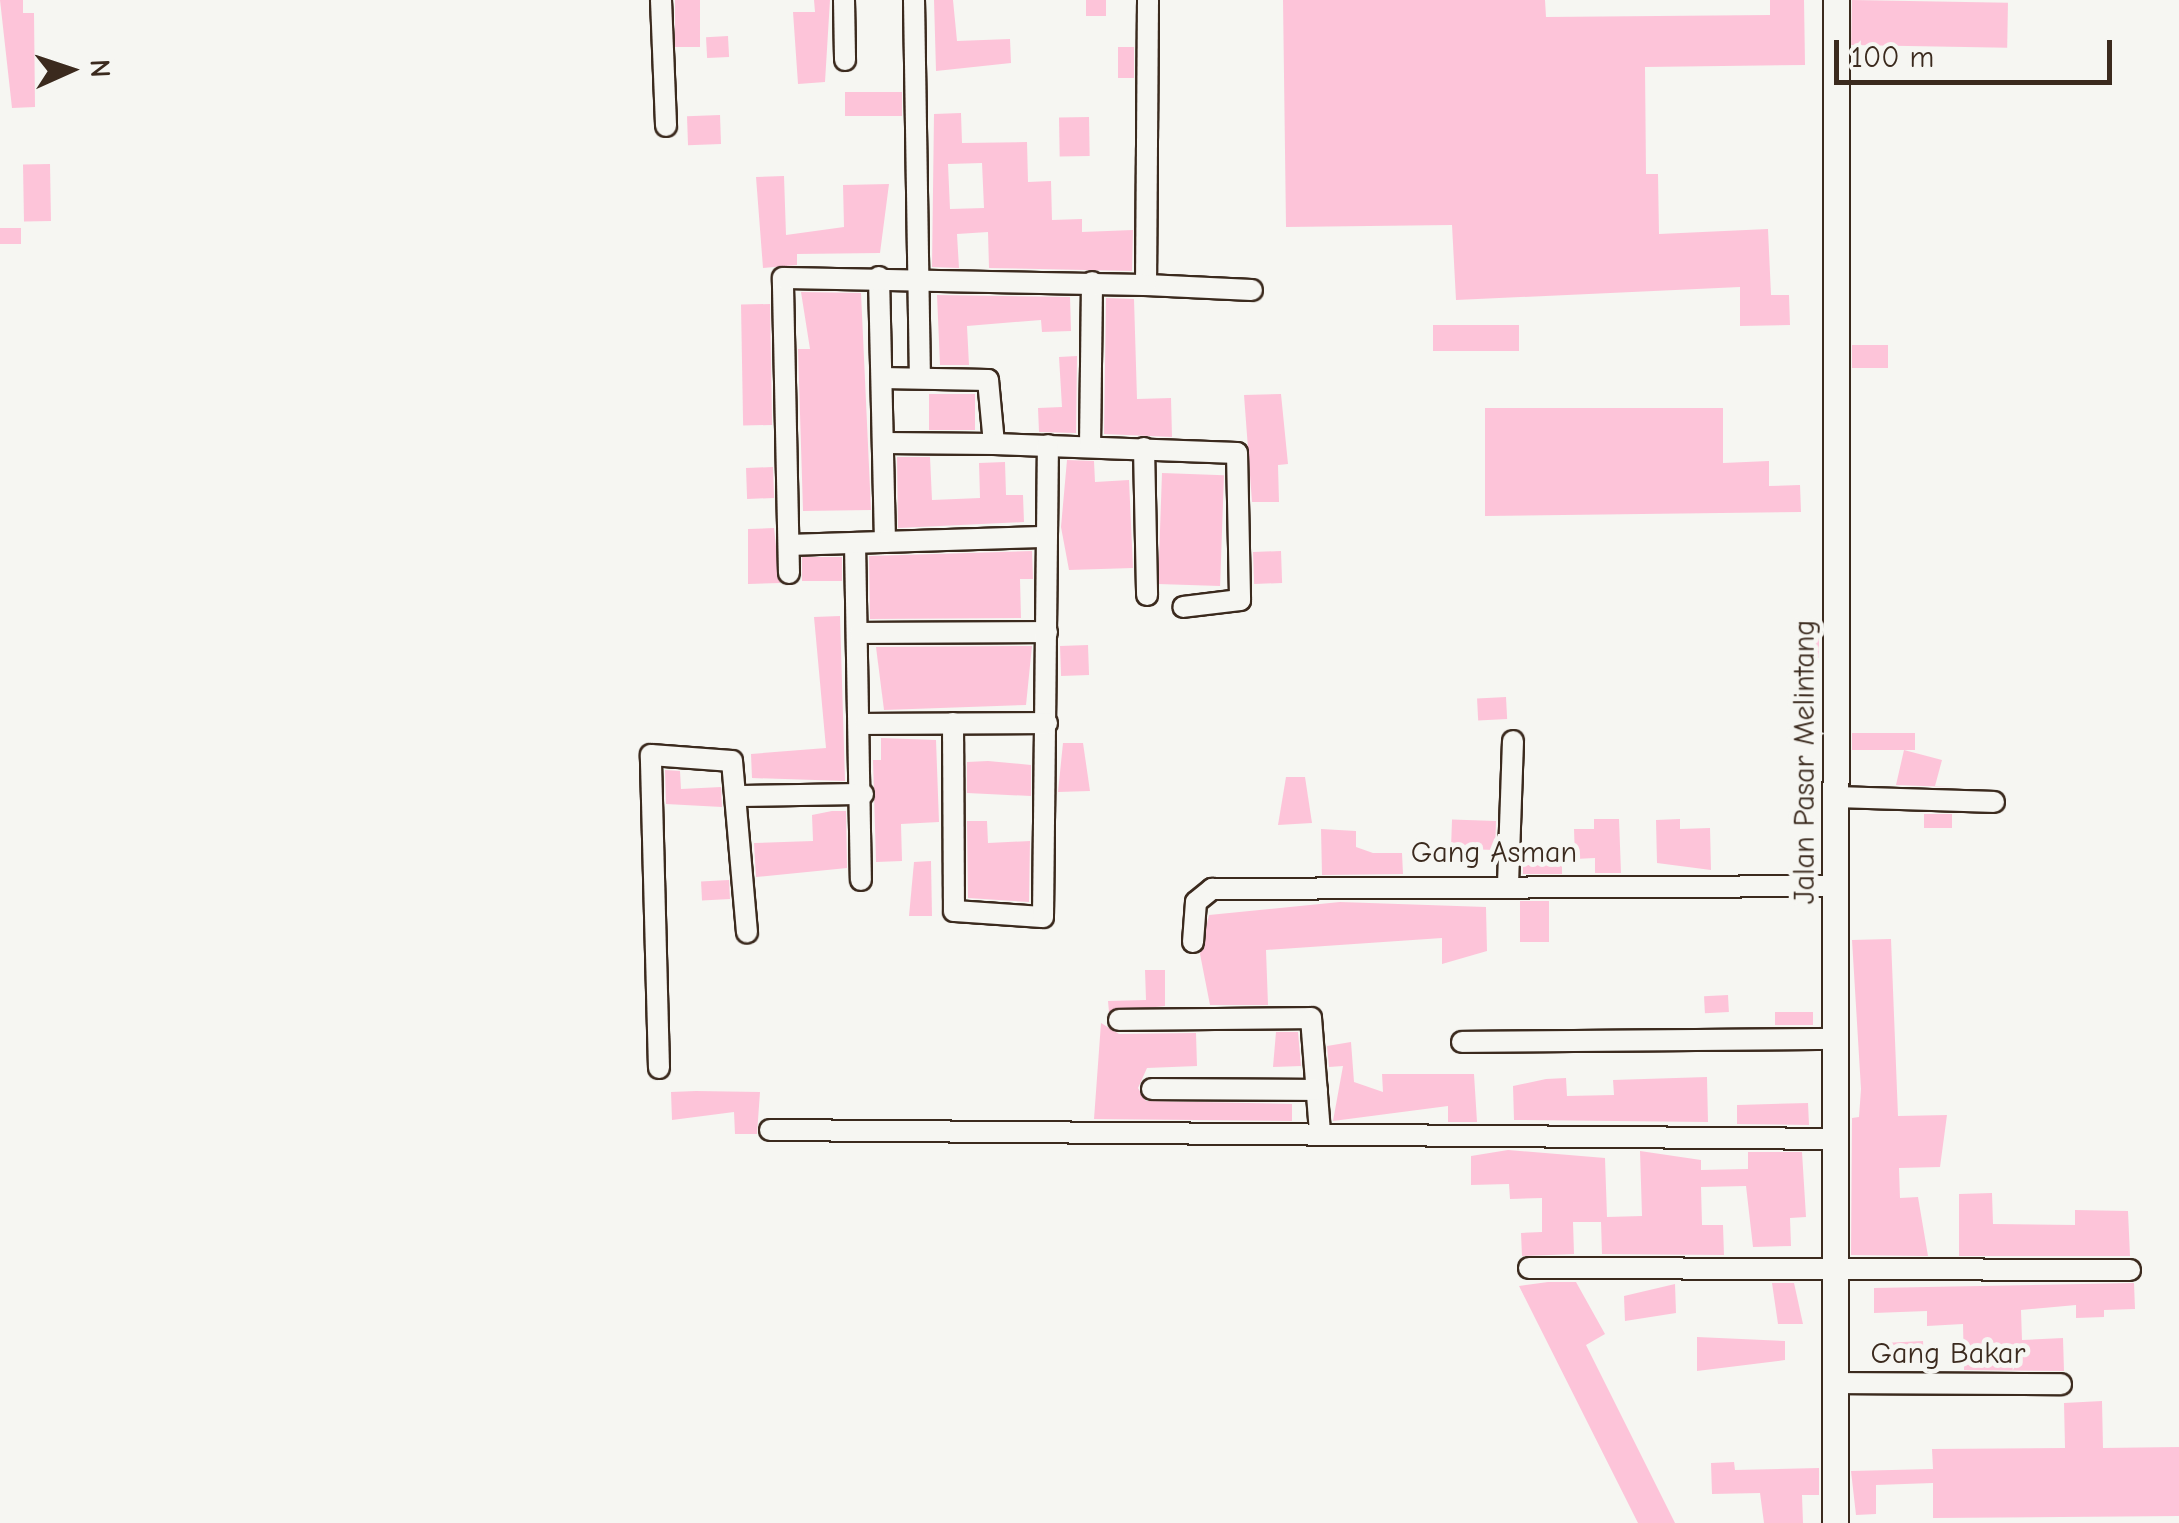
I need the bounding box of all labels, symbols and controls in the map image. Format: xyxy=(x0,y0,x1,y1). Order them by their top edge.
north arrow xyxy=(20,20,120,120)
scale bar xyxy=(1839,20,2116,82)
text: 100 m xyxy=(1851,40,1934,75)
text: N xyxy=(84,58,116,78)
street label: Jalan Pasar Melintang xyxy=(1787,620,1823,904)
street label: Gang Asman xyxy=(1411,835,1577,871)
street label: Gang Bakar xyxy=(1871,1336,2025,1372)

